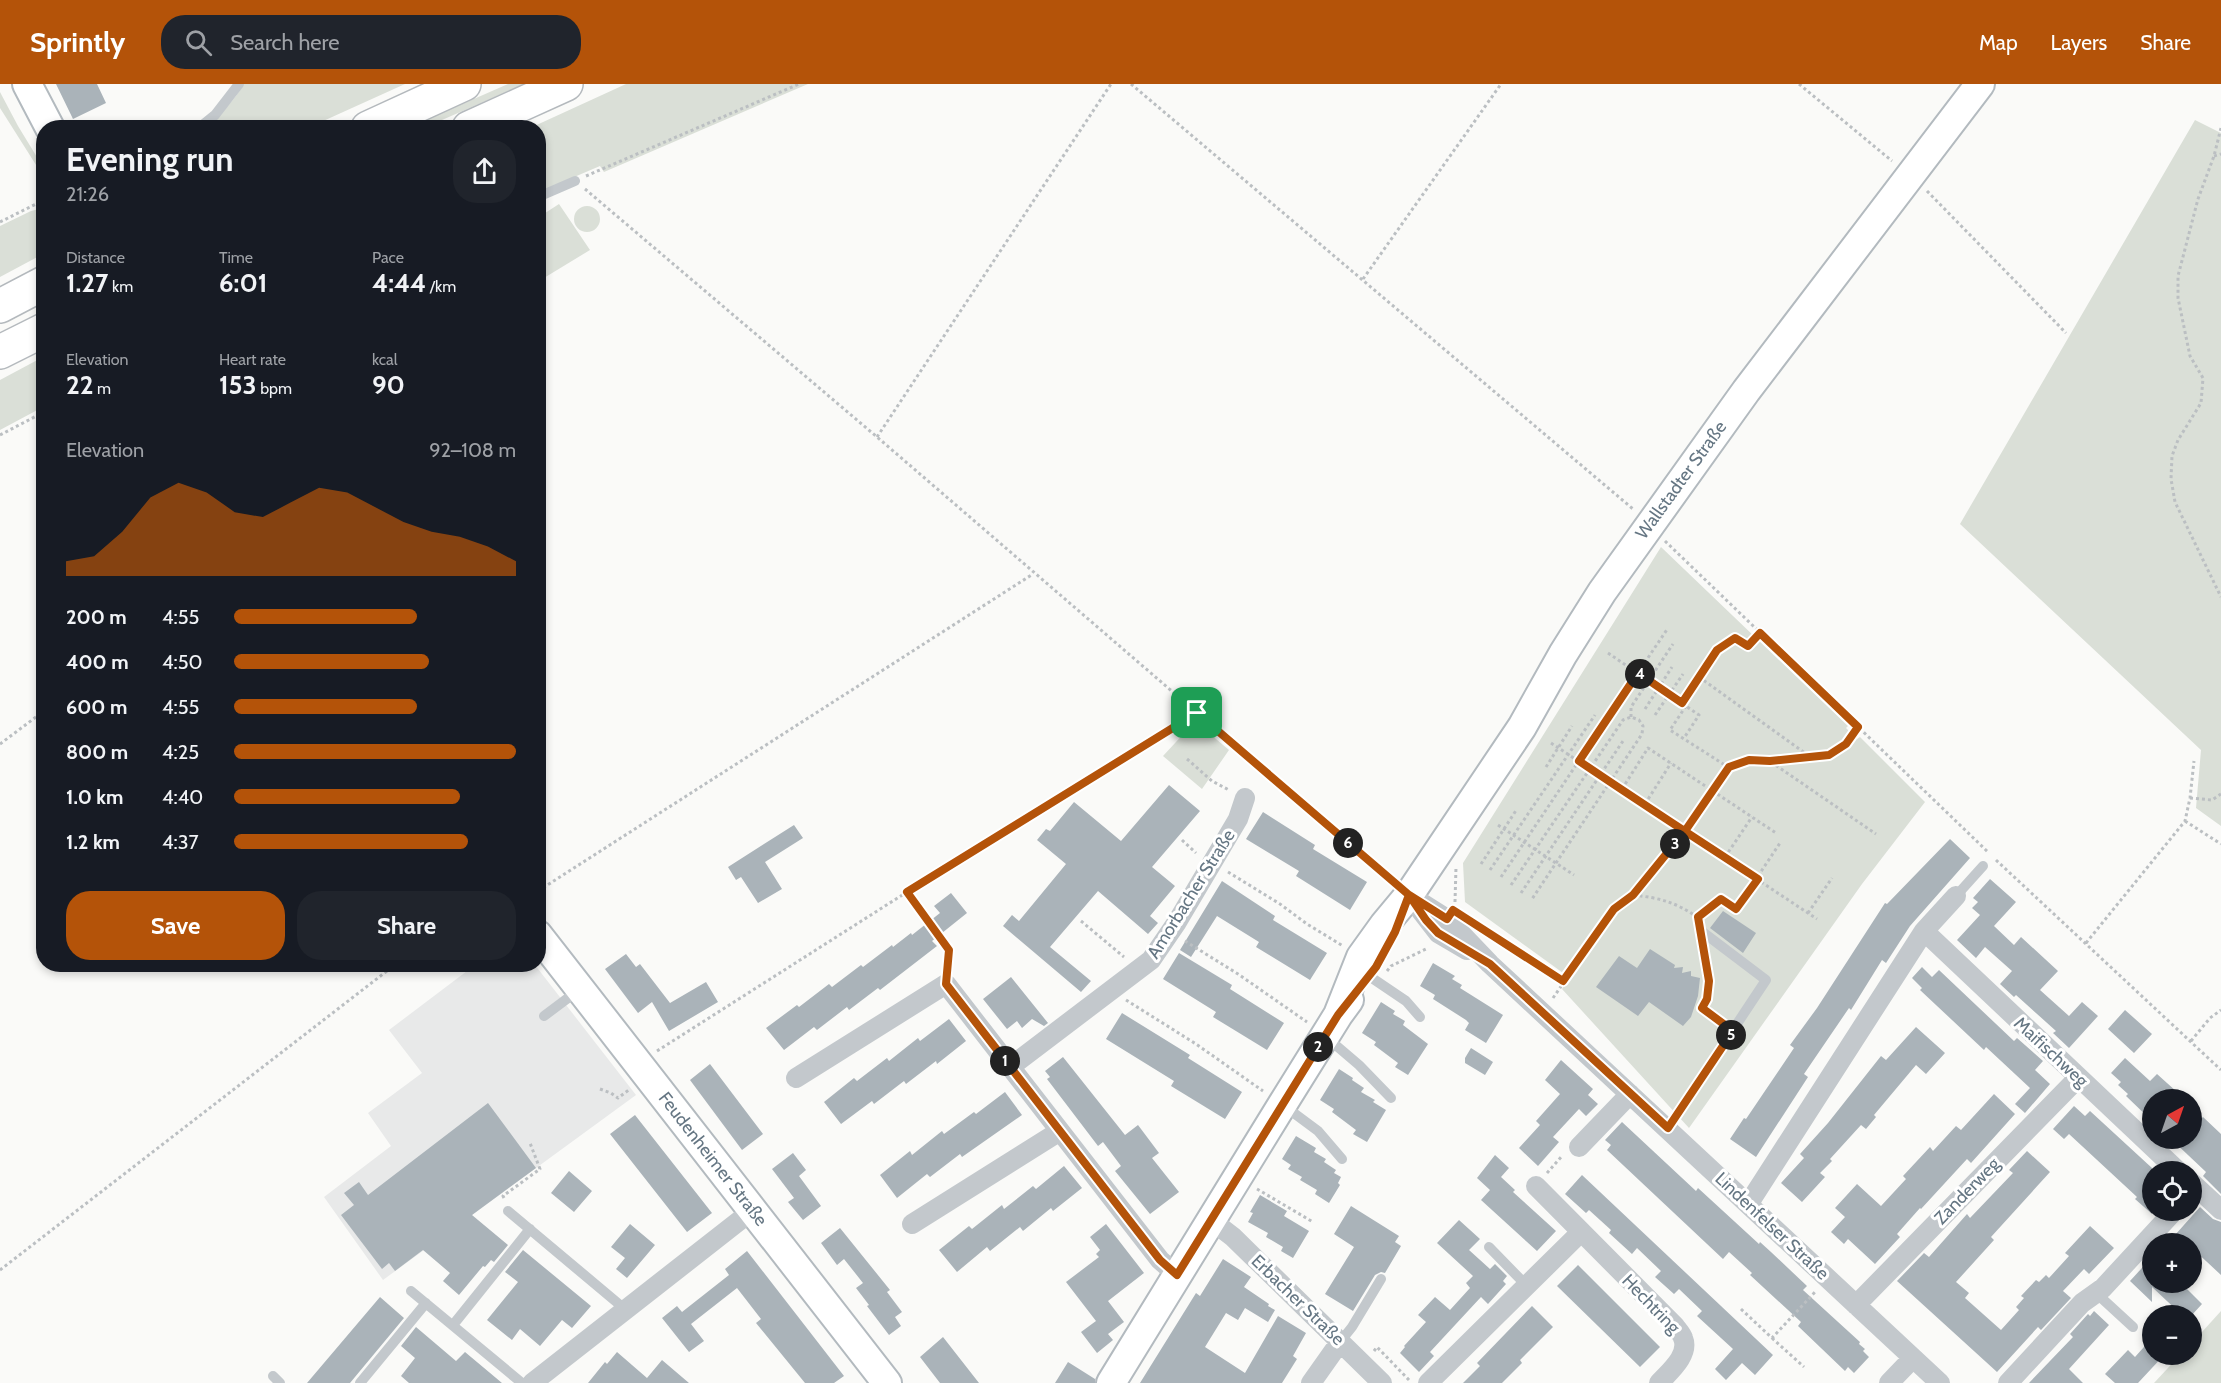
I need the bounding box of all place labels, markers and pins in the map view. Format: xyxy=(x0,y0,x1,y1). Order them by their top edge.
pin: 4 xyxy=(1625,659,1655,689)
pin xyxy=(1171,687,1222,738)
pin: 6 xyxy=(1333,828,1363,858)
pin: 3 xyxy=(1660,829,1690,859)
pin: 5 xyxy=(1716,1020,1746,1050)
pin: 2 xyxy=(1303,1032,1333,1062)
pin: 1 xyxy=(990,1046,1020,1076)

